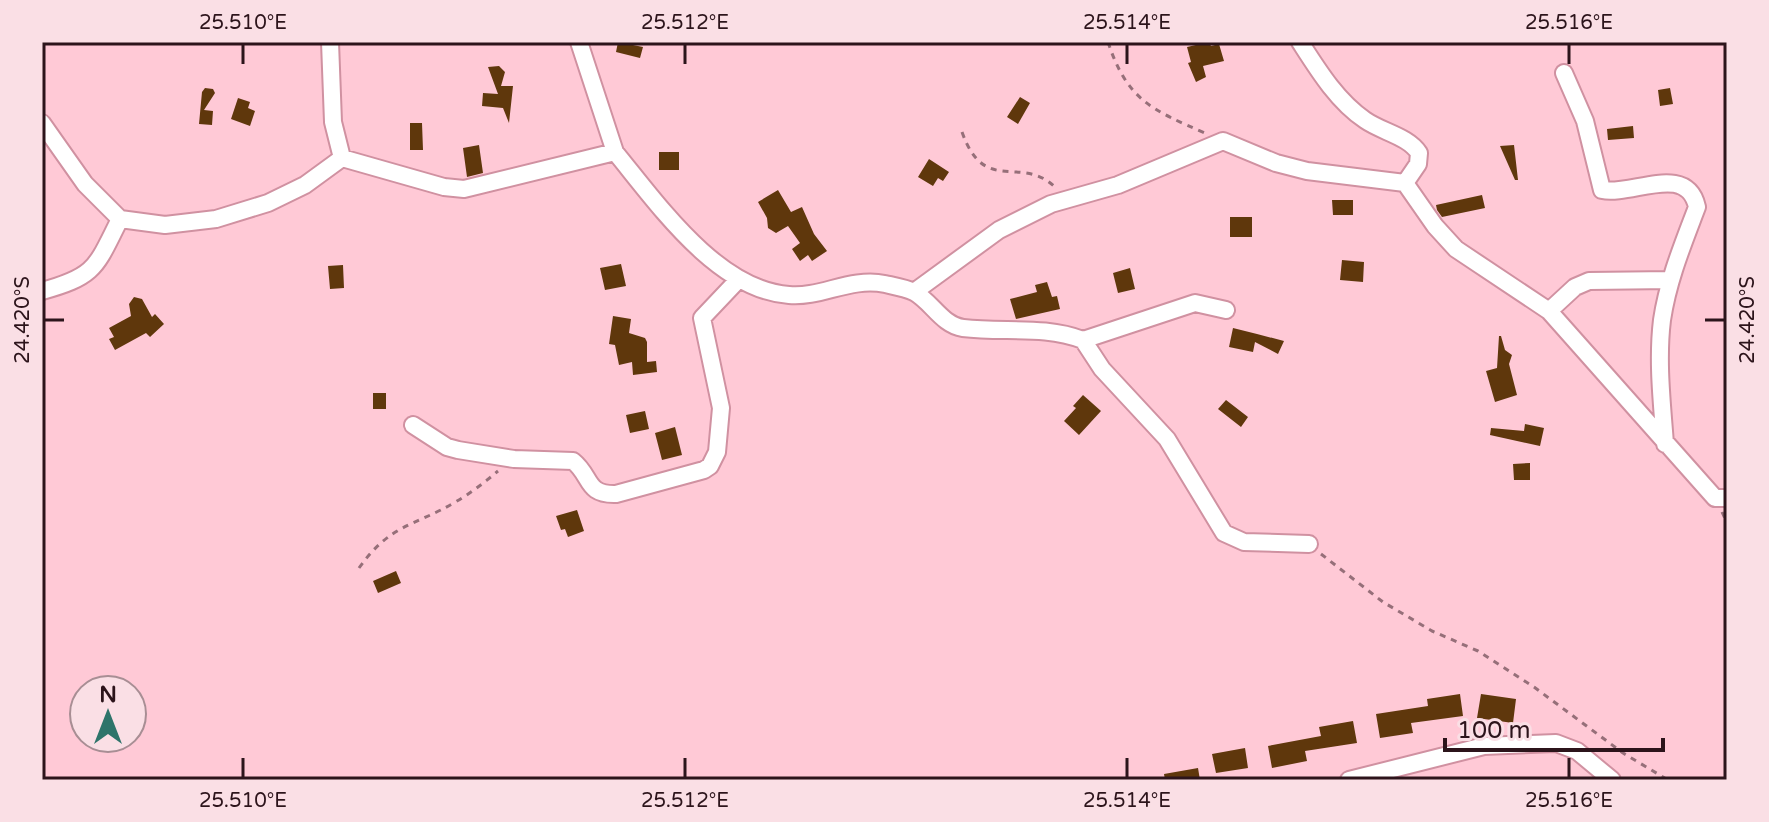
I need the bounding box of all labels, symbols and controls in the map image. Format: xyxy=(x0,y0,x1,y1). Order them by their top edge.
text: 25.510°E xyxy=(199,11,287,35)
text: 25.512°E xyxy=(641,11,729,35)
text: 25.514°E xyxy=(1083,11,1171,35)
text: 25.516°E xyxy=(1525,11,1613,35)
text: 24.420°S xyxy=(11,276,35,364)
text: 24.420°S xyxy=(1736,276,1760,364)
north arrow xyxy=(68,674,148,754)
text: N xyxy=(99,682,117,708)
scale bar xyxy=(1445,702,1663,752)
text: 100 m xyxy=(1457,716,1531,745)
text: 25.510°E xyxy=(199,789,287,813)
text: 25.512°E xyxy=(641,789,729,813)
text: 25.514°E xyxy=(1083,789,1171,813)
text: 25.516°E xyxy=(1525,789,1613,813)

